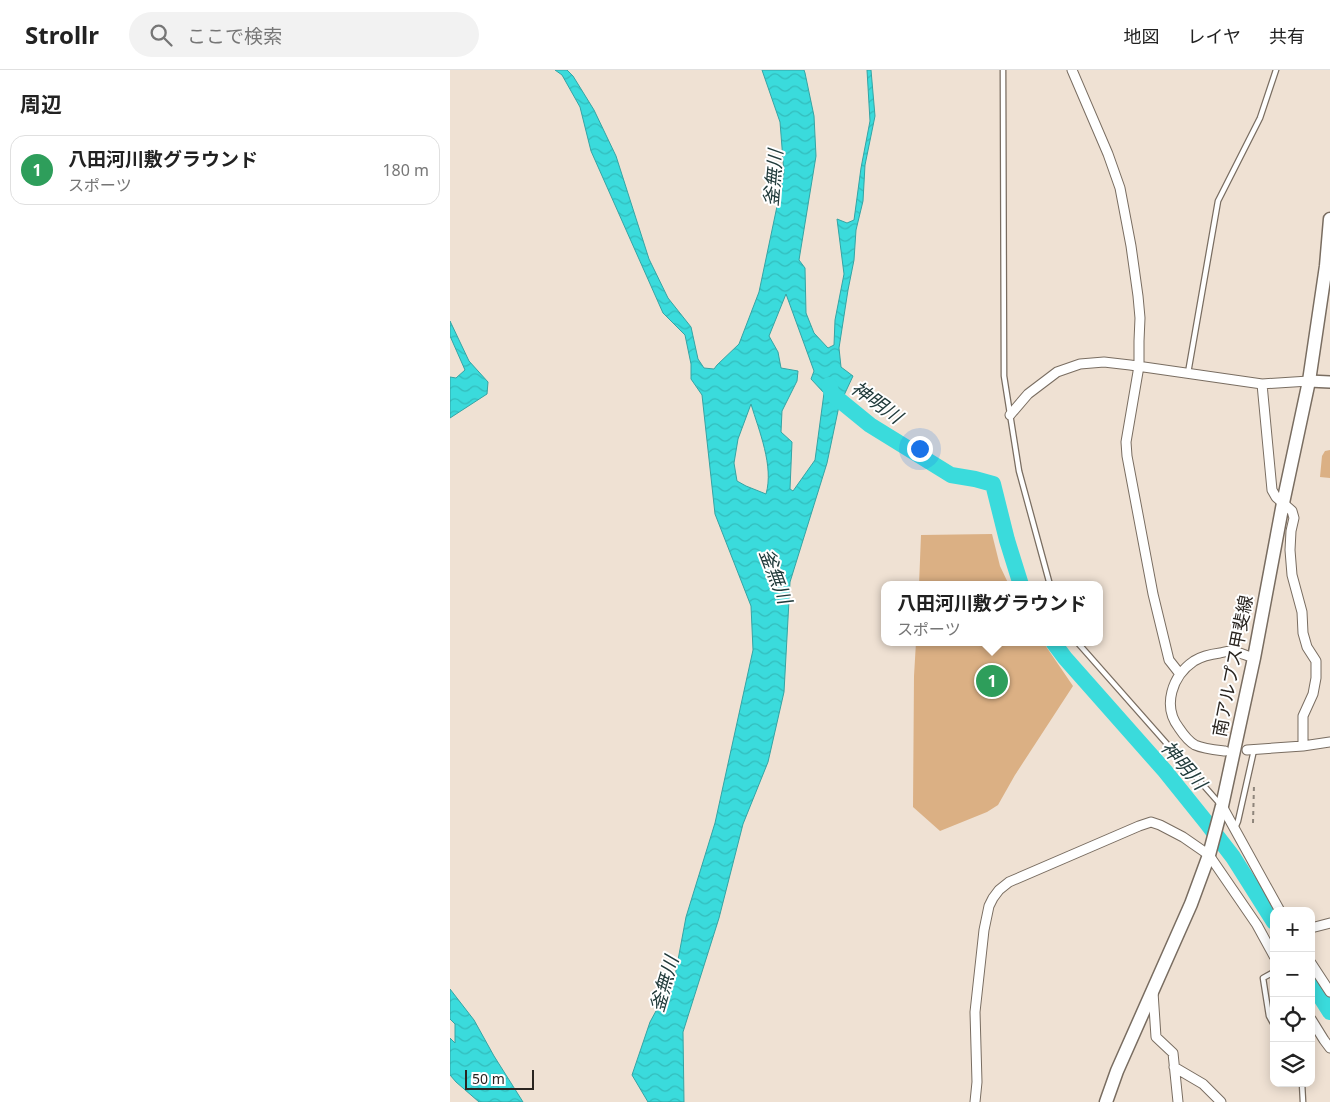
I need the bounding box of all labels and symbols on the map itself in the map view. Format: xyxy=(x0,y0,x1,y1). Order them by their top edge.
water label: 釜無川 xyxy=(758,146,789,208)
water label: 神明川 xyxy=(846,375,909,430)
your location xyxy=(907,436,933,462)
water label: 釜無川 xyxy=(754,545,799,609)
street label: 南アルプス甲斐線 xyxy=(1207,593,1258,739)
pin: 1 xyxy=(976,662,1008,700)
water label: 神明川 xyxy=(1155,735,1214,797)
water label: 釜無川 xyxy=(644,951,685,1015)
scale bar xyxy=(465,1067,534,1090)

